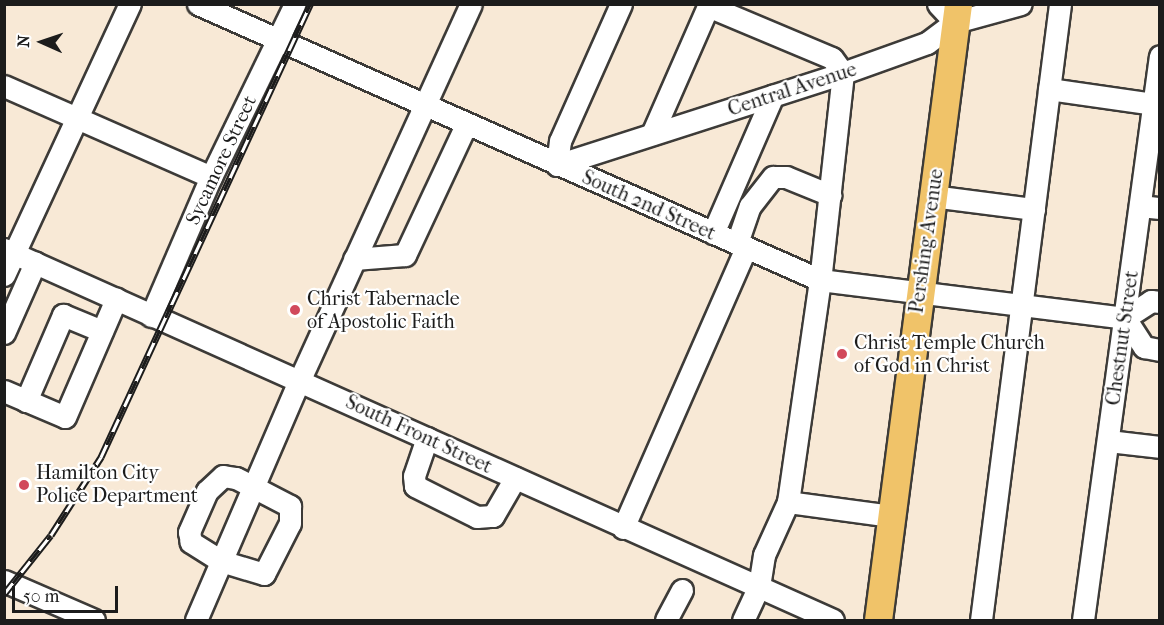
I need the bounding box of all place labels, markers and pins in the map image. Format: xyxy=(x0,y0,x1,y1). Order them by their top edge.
place label: Christ Tabernacle of Apostolic Faith xyxy=(307,286,460,333)
marker: Christ Tabernacle of Apostolic Faith xyxy=(288,303,302,317)
place label: Christ Temple Church of God in Christ xyxy=(854,330,1045,377)
marker: Christ Temple Church of God in Christ xyxy=(835,347,849,361)
place label: Hamilton City Police Department xyxy=(36,461,198,508)
marker: Hamilton City Police Department xyxy=(17,478,31,492)

